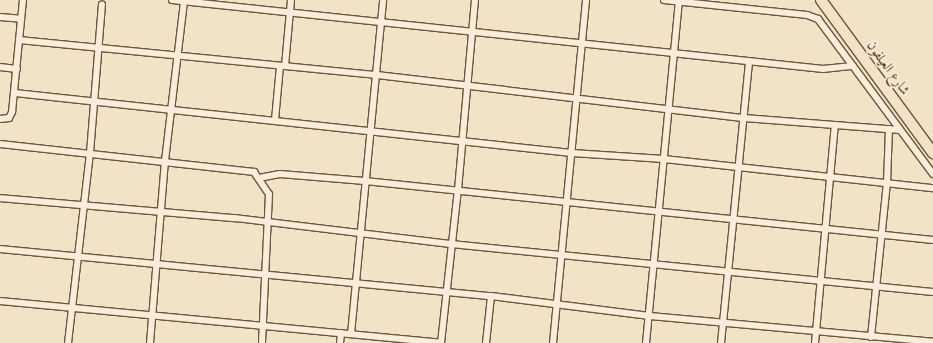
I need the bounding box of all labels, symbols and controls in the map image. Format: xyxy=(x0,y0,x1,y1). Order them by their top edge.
street label: شارع العيلفون xyxy=(863,38,913,98)

